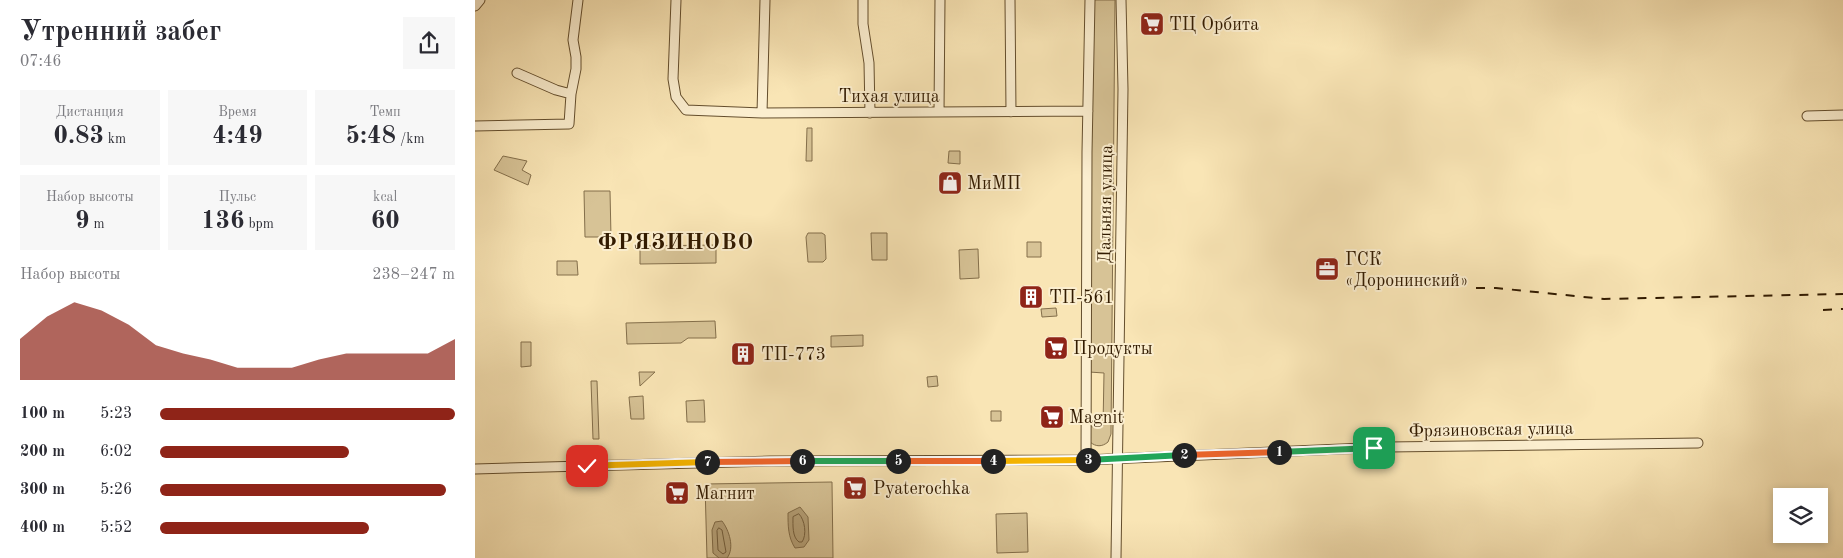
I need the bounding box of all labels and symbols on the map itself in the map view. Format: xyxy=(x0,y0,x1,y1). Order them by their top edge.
supermarket icon: ТЦ Орбита xyxy=(1139,11,1165,37)
place label: ТЦ Орбита xyxy=(1169,16,1259,34)
street label: Тихая улица xyxy=(838,88,940,106)
street label: Дальняя улица xyxy=(1096,145,1116,263)
shop icon: МиМП xyxy=(937,170,963,196)
place label: МиМП xyxy=(967,175,1021,193)
district label: ФРЯЗИНОВО xyxy=(598,232,754,254)
place label: ГСК «Доронинский» xyxy=(1345,251,1468,290)
office icon: ГСК «Доронинский» xyxy=(1314,256,1340,282)
building icon: ТП-561 xyxy=(1018,284,1044,310)
place label: ТП-561 xyxy=(1049,289,1114,307)
supermarket icon: Продукты xyxy=(1043,335,1069,361)
place label: Продукты xyxy=(1073,340,1153,358)
building icon: ТП-773 xyxy=(730,341,756,367)
place label: ТП-773 xyxy=(761,346,826,364)
supermarket icon: Magnit xyxy=(1039,404,1065,430)
place label: Magnit xyxy=(1069,409,1124,427)
street label: Фрязиновская улица xyxy=(1408,420,1574,440)
pin xyxy=(1353,427,1395,469)
pin: 1 xyxy=(1267,440,1291,464)
pin: 2 xyxy=(1171,442,1197,468)
pin xyxy=(566,445,608,487)
pin: 6 xyxy=(789,448,815,474)
pin: 5 xyxy=(885,448,911,474)
pin: 4 xyxy=(981,448,1005,474)
pin: 3 xyxy=(1075,448,1101,472)
pin: 7 xyxy=(695,450,719,474)
supermarket icon: Pyaterochka xyxy=(842,475,868,501)
supermarket icon: Магнит xyxy=(664,480,690,506)
place label: Pyaterochka xyxy=(873,480,970,498)
place label: Магнит xyxy=(695,485,755,503)

